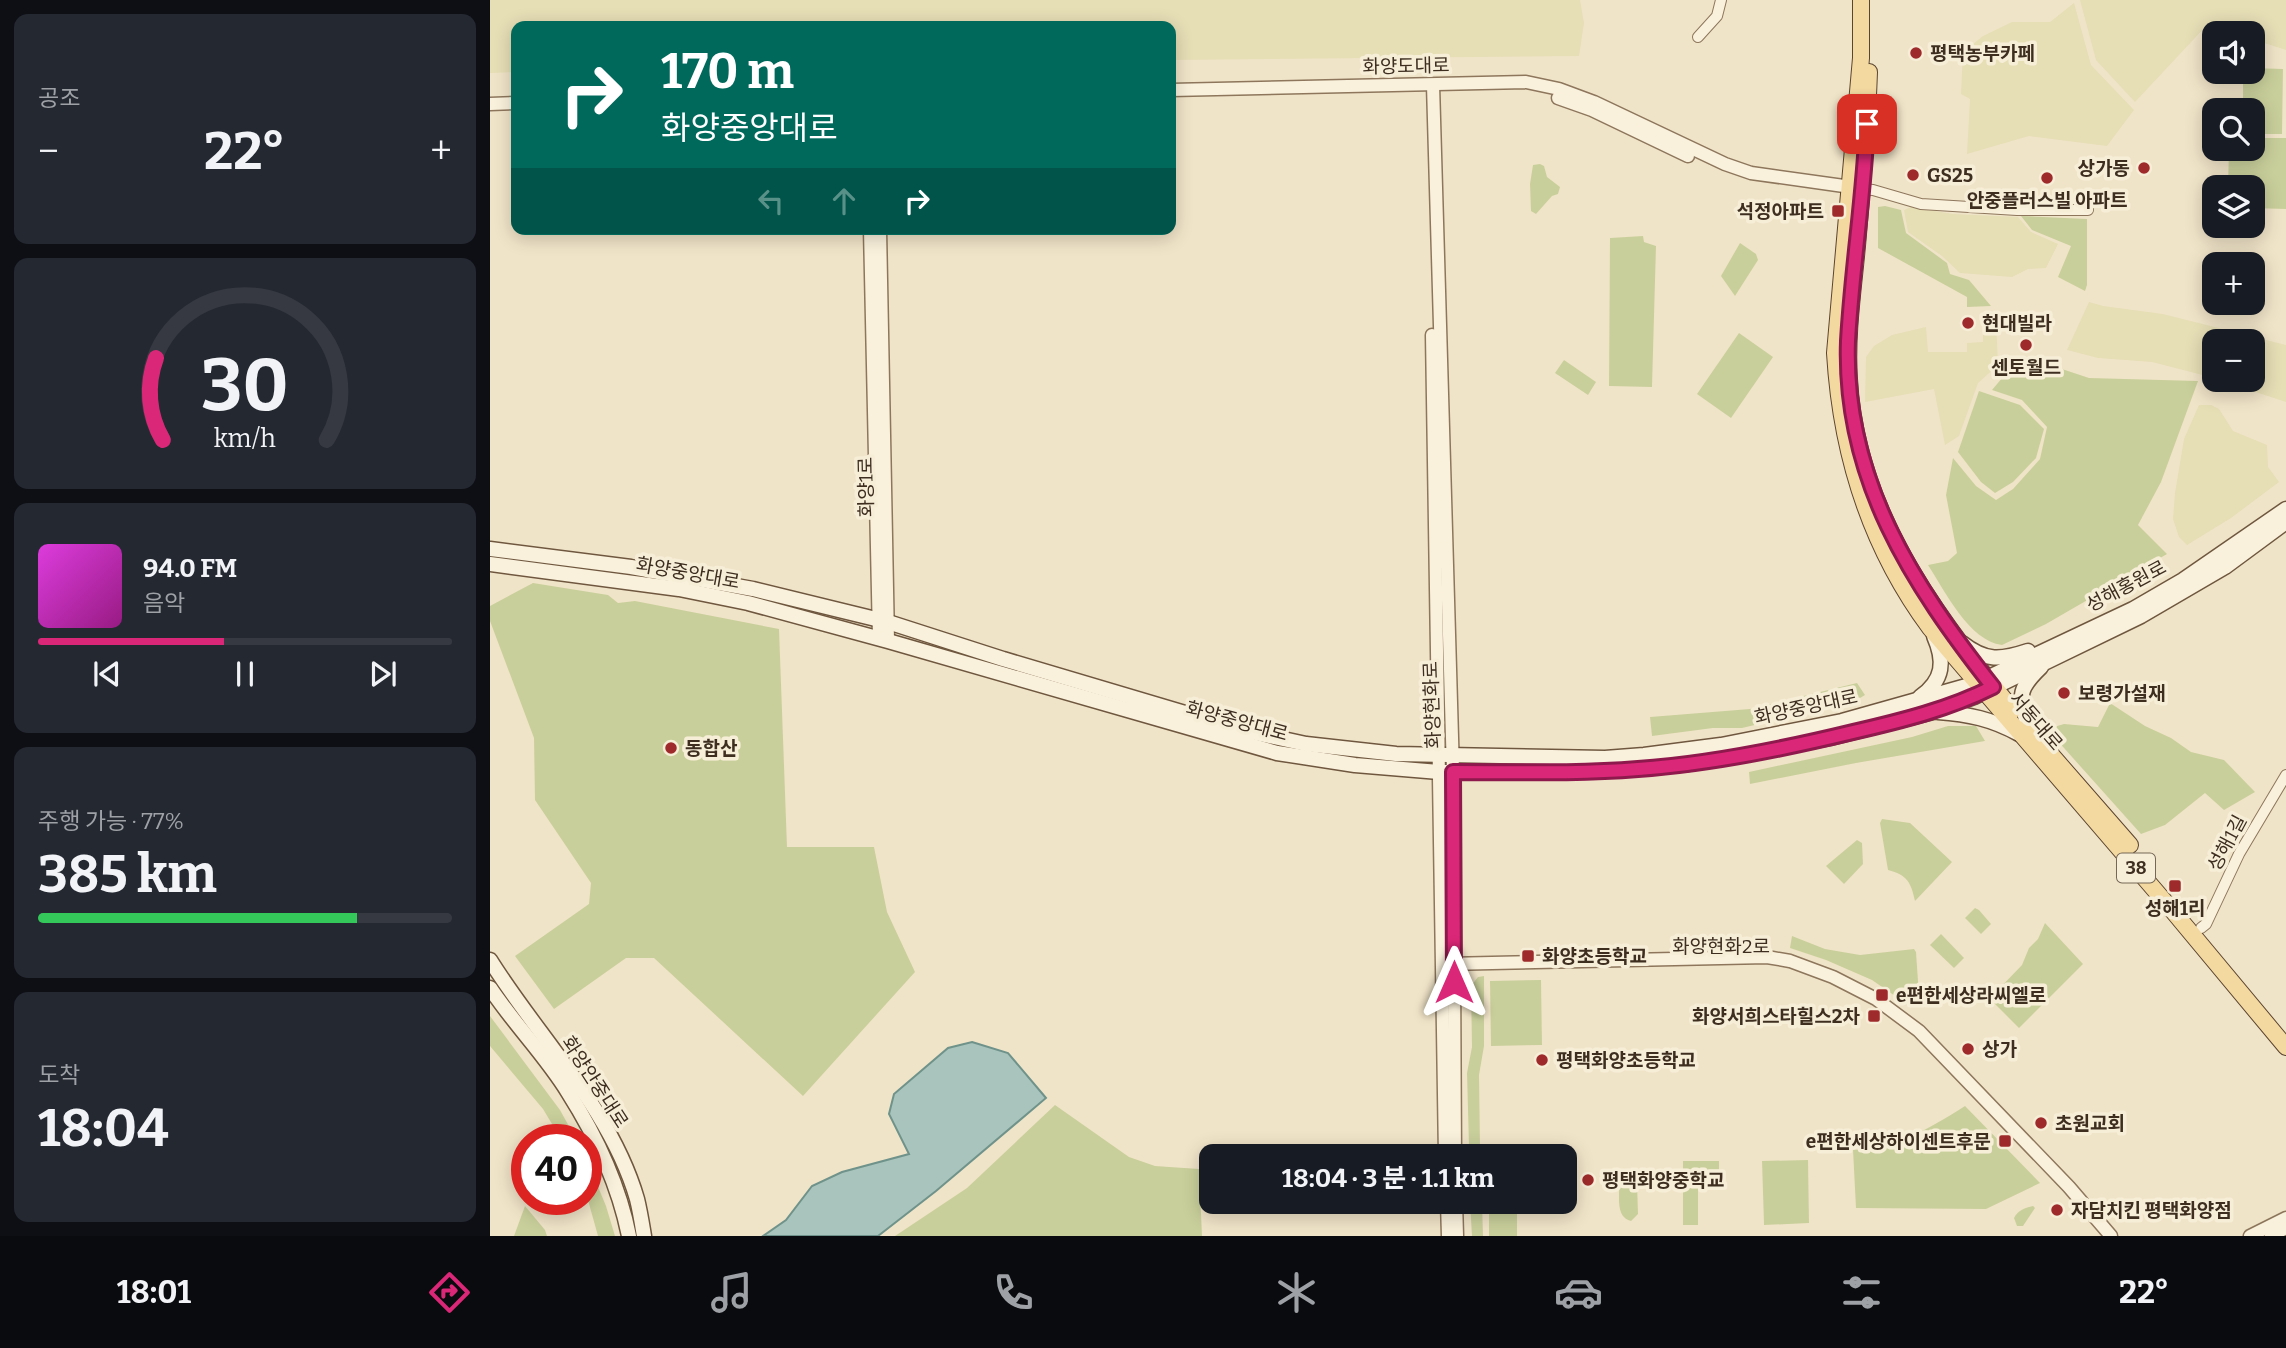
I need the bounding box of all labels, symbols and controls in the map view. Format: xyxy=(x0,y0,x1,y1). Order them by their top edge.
map controls xyxy=(2202,21,2265,392)
button: sound xyxy=(2202,21,2265,84)
text: 170 m xyxy=(661,42,794,101)
place label: 평택농부카페 xyxy=(1930,42,2035,65)
marker: 평택농부카페 xyxy=(1908,45,1924,61)
icon: right xyxy=(546,49,637,140)
street label: 화양도대로 xyxy=(1362,54,1450,78)
text: 공조 xyxy=(38,84,80,112)
pin xyxy=(1837,94,1897,154)
button: search xyxy=(2202,98,2265,161)
icon: arrive xyxy=(1848,105,1886,143)
text: 화양중앙대로 xyxy=(661,109,838,147)
text: 22° xyxy=(204,120,285,183)
text: − xyxy=(38,128,59,174)
text: + xyxy=(430,128,452,174)
place label: 상가동 xyxy=(2078,157,2130,180)
marker: 상가동 xyxy=(2136,160,2152,176)
place label: GS25 xyxy=(1927,164,1973,187)
marker: GS25 xyxy=(1905,167,1921,183)
marker: 안중플러스빌 아파트 xyxy=(2039,170,2055,186)
button: layers xyxy=(2202,175,2265,238)
icon: left xyxy=(752,182,790,220)
icon: ahead xyxy=(825,182,863,220)
icon: right xyxy=(898,182,936,220)
place label: 안중플러스빌 아파트 xyxy=(1967,189,2127,212)
place label: 석정아파트 xyxy=(1737,200,1824,223)
marker: 석정아파트 xyxy=(1830,203,1846,219)
button: + xyxy=(2202,252,2265,315)
place label: 현대빌라 xyxy=(1982,312,2052,335)
marker: 현대빌라 xyxy=(1960,315,1976,331)
button: − xyxy=(2202,329,2265,392)
marker: 센토월드 xyxy=(2018,337,2034,353)
text: 30 xyxy=(201,342,289,429)
place label: 센토월드 xyxy=(1991,356,2061,379)
text: km/h xyxy=(214,423,276,453)
street label: 화양1로 xyxy=(854,457,878,517)
text: 94.0 FM xyxy=(143,553,237,584)
street label: 화양중앙대로 xyxy=(634,553,742,593)
street label: 성해홍원로 xyxy=(2082,555,2170,617)
text: 음악 xyxy=(143,589,185,617)
icon: previous xyxy=(88,655,126,693)
icon: pause xyxy=(226,655,264,693)
icon: next xyxy=(364,655,402,693)
street label: 화양현화로 xyxy=(1419,661,1445,749)
place label: 보령가설재 xyxy=(2078,682,2165,705)
street label: 화양중앙대로 xyxy=(1752,685,1860,729)
marker: 보령가설재 xyxy=(2056,685,2072,701)
street label: 서동대로 xyxy=(2004,687,2068,755)
street label: 화양중앙대로 xyxy=(1183,696,1291,746)
place label: 동합산 xyxy=(685,737,738,760)
marker: 동합산 xyxy=(663,740,679,756)
text: 주행 가능 · 77% xyxy=(38,807,184,835)
street label: 성해1길 xyxy=(2203,811,2251,875)
text: 385 km xyxy=(38,843,217,906)
road number: 38 xyxy=(2117,854,2155,882)
marker: 성해1리 xyxy=(2167,878,2183,894)
place label: 성해1리 xyxy=(2145,897,2205,920)
street label: 화양현화2로 xyxy=(1672,935,1770,958)
position arrow xyxy=(1417,945,1491,1019)
place label: 화양초등학교 xyxy=(1542,945,1647,968)
marker: 화양초등학교 xyxy=(1520,948,1536,964)
place label: e편한세상라씨엘로 xyxy=(1896,984,2046,1007)
marker: e편한세상라씨엘로 xyxy=(1874,987,1890,1003)
place label: 화양서희스타힐스2차 xyxy=(1692,1005,1861,1028)
marker: 화양서희스타힐스2차 xyxy=(1866,1008,1882,1024)
street label: 화양안중대로 xyxy=(557,1032,633,1132)
place label: 상가 xyxy=(1982,1038,2017,1061)
marker: 상가 xyxy=(1960,1041,1976,1057)
place label: 평택화양초등학교 xyxy=(1556,1049,1696,1072)
marker: 평택화양초등학교 xyxy=(1534,1052,1550,1068)
text: 도착 xyxy=(38,1061,80,1089)
text: 18:04 xyxy=(38,1097,169,1160)
place label: 초원교회 xyxy=(2055,1112,2125,1135)
marker: 초원교회 xyxy=(2033,1115,2049,1131)
speed limit sign: 40 xyxy=(511,1124,602,1215)
place label: e편한세상하이센트후문 xyxy=(1806,1130,1991,1153)
marker: e편한세상하이센트후문 xyxy=(1997,1133,2013,1149)
text: 18:04 · 3 분 · 1.1 km xyxy=(1282,1163,1494,1194)
place label: 평택화양중학교 xyxy=(1602,1169,1724,1192)
marker: 평택화양중학교 xyxy=(1580,1172,1596,1188)
place label: 자담치킨 평택화양점 xyxy=(2071,1199,2232,1222)
marker: 자담치킨 평택화양점 xyxy=(2049,1202,2065,1218)
icon: directions xyxy=(425,1268,474,1317)
icon: music xyxy=(707,1268,756,1317)
icon: phone xyxy=(989,1268,1038,1317)
icon: climate xyxy=(1272,1268,1321,1317)
icon: car xyxy=(1554,1268,1603,1317)
icon: filters xyxy=(1837,1268,1886,1317)
text: 18:01 xyxy=(117,1273,191,1311)
text: 22° xyxy=(2119,1273,2169,1311)

